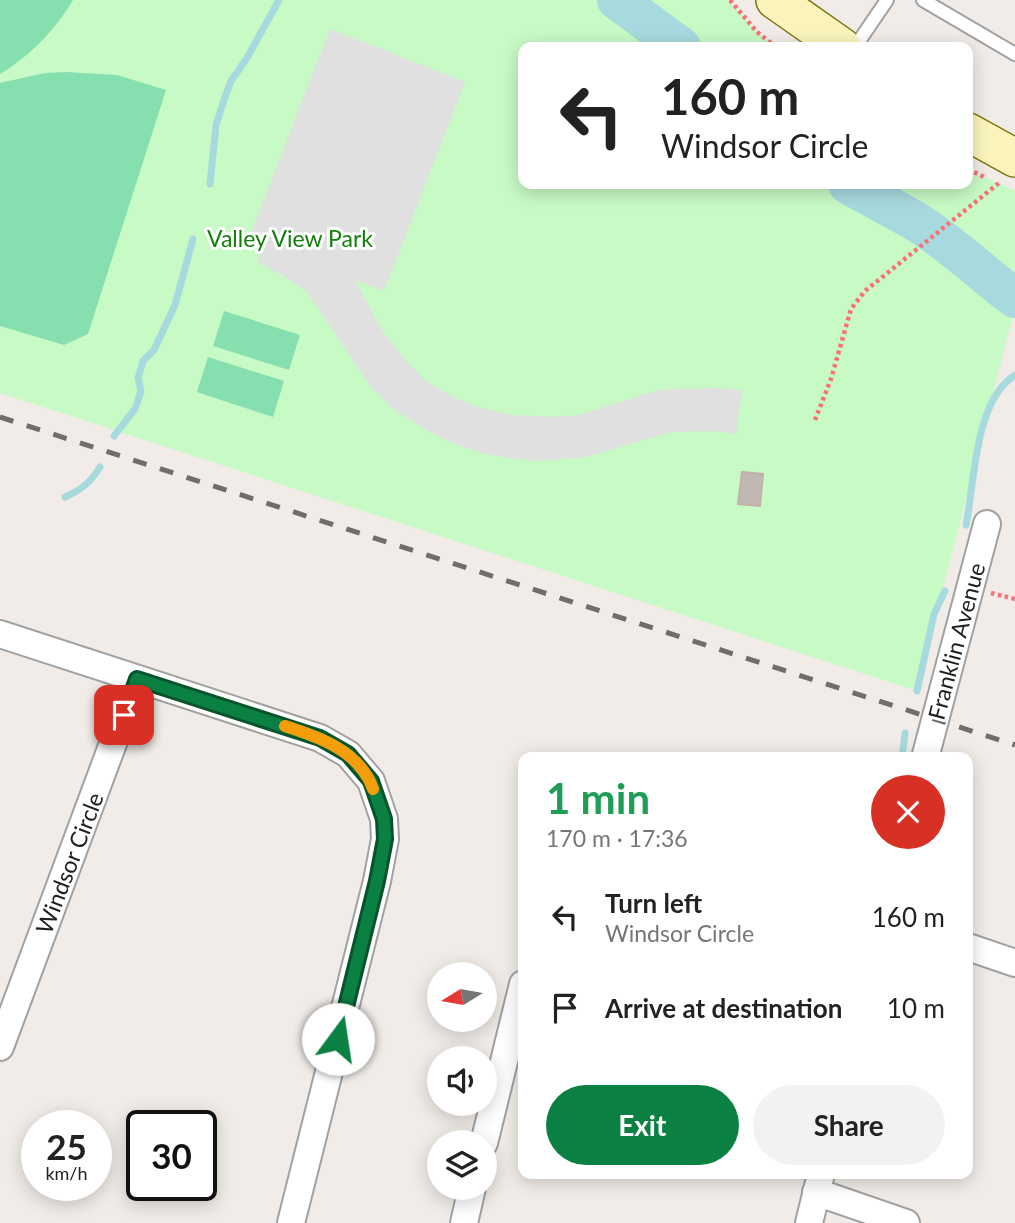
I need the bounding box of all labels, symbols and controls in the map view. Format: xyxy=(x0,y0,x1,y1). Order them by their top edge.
text: 160 m xyxy=(661,67,799,125)
icon: left xyxy=(546,70,637,161)
text: Windsor Circle xyxy=(661,126,868,165)
park label: Valley View Park xyxy=(207,224,373,252)
street label: Franklin Avenue xyxy=(922,560,990,722)
pin xyxy=(94,685,154,745)
icon: arrive xyxy=(105,696,143,734)
text: 1 min xyxy=(546,773,650,823)
button: close xyxy=(871,775,945,849)
street label: Windsor Circle xyxy=(29,788,109,938)
text: 170 m · 17:36 xyxy=(546,824,688,852)
text: Turn left xyxy=(605,887,702,919)
icon: left xyxy=(546,898,584,936)
text: 160 m xyxy=(872,901,945,933)
text: Windsor Circle xyxy=(605,919,754,947)
north arrow xyxy=(427,962,497,1032)
map controls xyxy=(427,962,497,1200)
icon: arrive xyxy=(546,989,584,1027)
text: Arrive at destination xyxy=(605,992,842,1024)
text: 10 m xyxy=(887,992,945,1024)
position arrow xyxy=(301,1002,375,1076)
button: sound xyxy=(427,1046,497,1116)
button: Exit xyxy=(546,1085,739,1165)
button: Share xyxy=(753,1085,945,1165)
speed limit sign: 30 xyxy=(126,1110,217,1201)
text: 25 xyxy=(46,1125,87,1167)
button: layers xyxy=(427,1130,497,1200)
text: km/h xyxy=(45,1162,88,1184)

